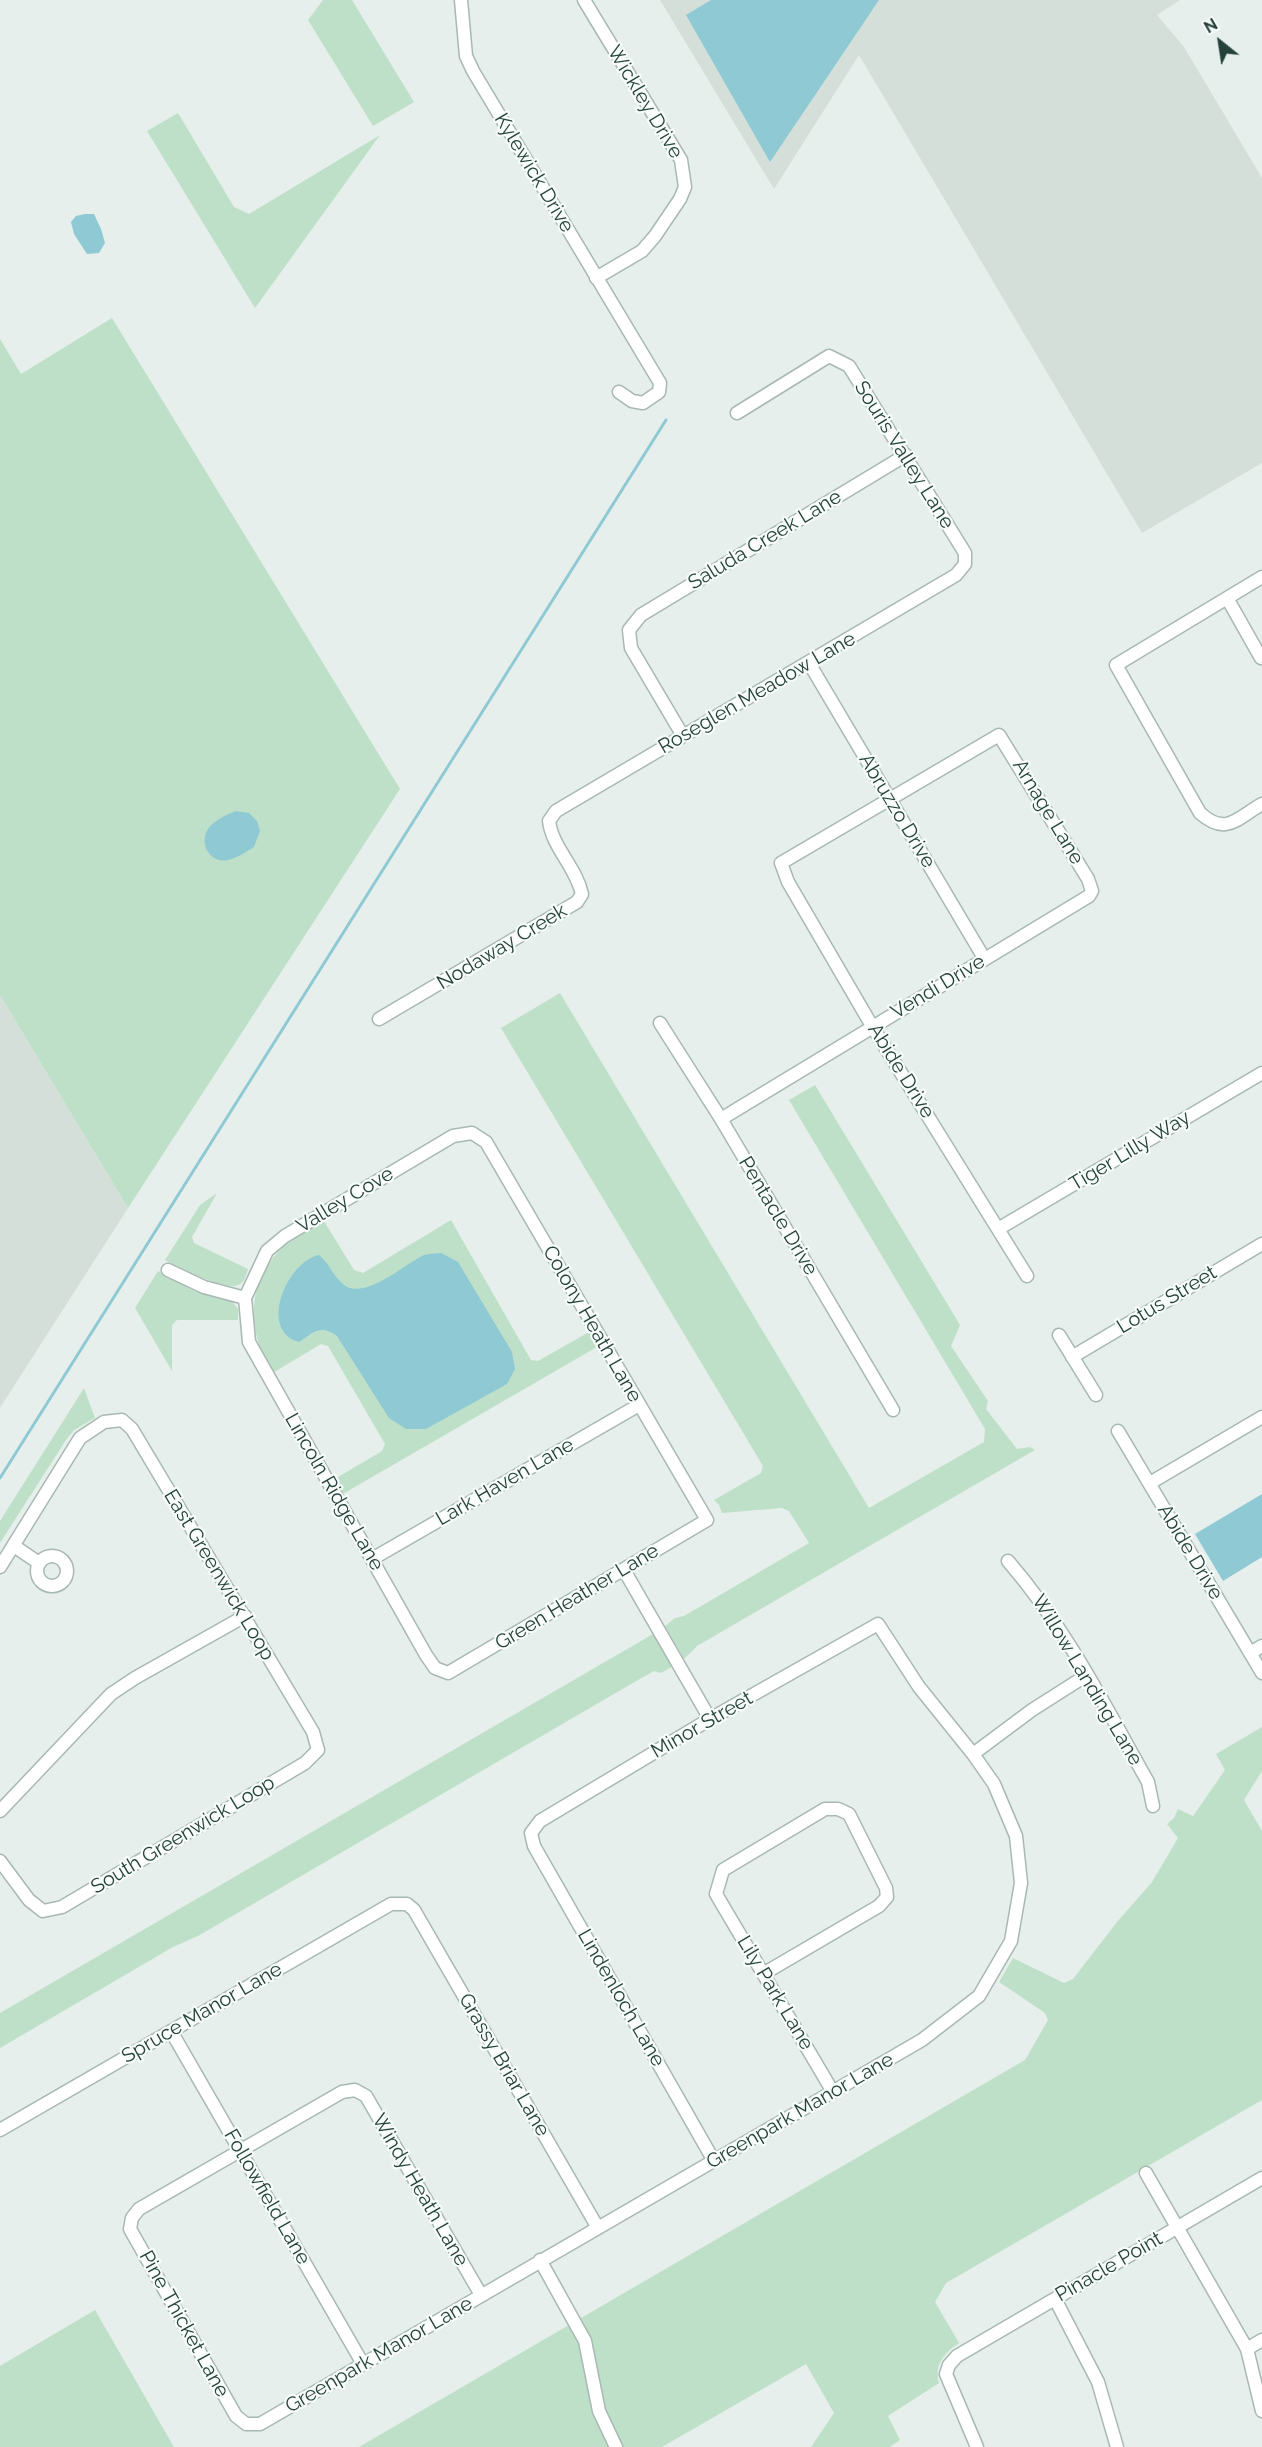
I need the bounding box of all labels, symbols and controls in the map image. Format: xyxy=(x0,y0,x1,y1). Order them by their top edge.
north arrow xyxy=(1190,12,1250,72)
text: N xyxy=(1201,15,1221,37)
street label: Wickley Drive xyxy=(602,41,688,163)
street label: Kylewick Drive xyxy=(489,109,579,237)
street label: Souris Valley Lane xyxy=(849,377,959,533)
street label: Saluda Creek Lane xyxy=(684,485,846,595)
street label: Roseglen Meadow Lane xyxy=(654,627,860,759)
street label: Abruzzo Drive xyxy=(854,750,940,872)
street label: Arnage Lane xyxy=(1007,755,1089,869)
street label: Nodaway Creek xyxy=(433,899,571,995)
street label: Vendi Drive xyxy=(887,950,989,1024)
street label: Abide Drive xyxy=(862,1019,940,1123)
street label: Tiger Lilly Way xyxy=(1065,1106,1195,1196)
street label: Pentacle Drive xyxy=(733,1152,823,1280)
street label: Valley Cove xyxy=(292,1162,398,1238)
street label: Colony Heath Lane xyxy=(537,1241,647,1407)
street label: Lotus Street xyxy=(1113,1261,1221,1339)
street label: Lincoln Ridge Lane xyxy=(279,1409,389,1575)
street label: Lark Haven Lane xyxy=(432,1433,578,1531)
street label: East Greenwick Loop xyxy=(158,1485,280,1665)
street label: Abide Drive xyxy=(1152,1500,1228,1604)
street label: Green Heather Lane xyxy=(491,1539,663,1655)
street label: Willow Landing Lane xyxy=(1026,1590,1148,1770)
street label: Minor Street xyxy=(647,1686,757,1764)
street label: South Greenwick Loop xyxy=(87,1771,279,1899)
street label: Lindenloch Lane xyxy=(572,1925,670,2071)
street label: Lily Park Lane xyxy=(732,1932,818,2054)
street label: Spruce Manor Lane xyxy=(118,1957,286,2069)
street label: Grassy Briar Lane xyxy=(453,1989,555,2141)
street label: Greenpark Manor Lane xyxy=(702,2048,898,2174)
street label: Windy Heath Lane xyxy=(367,2110,473,2270)
street label: Followfield Lane xyxy=(218,2125,316,2269)
street label: Pinacle Point xyxy=(1051,2227,1167,2307)
street label: Pine Thicket Lane xyxy=(134,2246,234,2402)
street label: Greenpark Manor Lane xyxy=(281,2292,477,2418)

